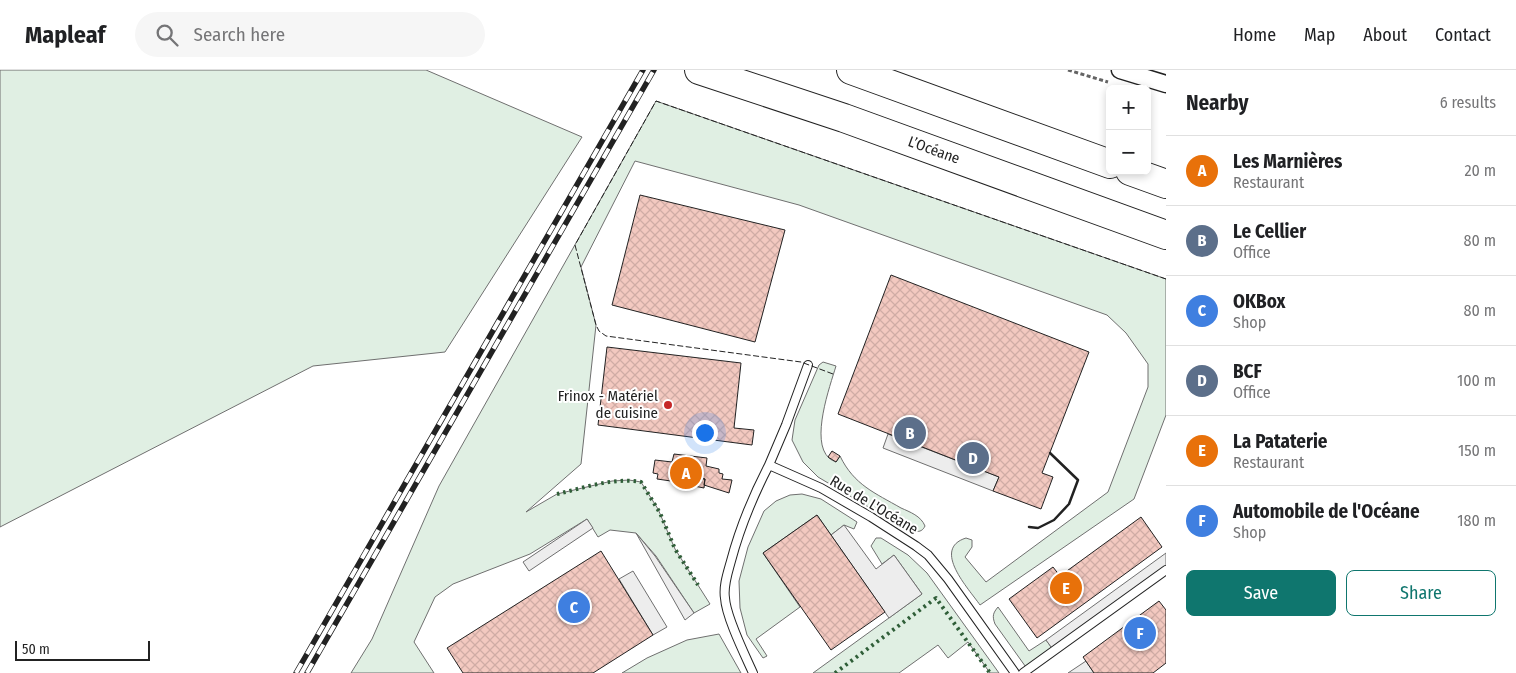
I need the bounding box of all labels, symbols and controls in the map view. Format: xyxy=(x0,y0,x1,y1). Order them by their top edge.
search box xyxy=(135,12,485,57)
text: Mapleaf xyxy=(25,21,105,49)
icon: search xyxy=(153,21,181,49)
text: Search here xyxy=(193,23,285,46)
text: Home xyxy=(1233,24,1276,46)
text: Map xyxy=(1304,24,1335,46)
text: About xyxy=(1363,24,1407,46)
text: Contact xyxy=(1435,24,1491,46)
map controls xyxy=(1106,85,1151,175)
button: + xyxy=(1106,85,1151,130)
text: Nearby xyxy=(1186,90,1248,116)
text: 6 results xyxy=(1440,93,1496,112)
button: − xyxy=(1106,130,1151,175)
street label: L’Océane xyxy=(906,132,962,168)
text: Les Marnières xyxy=(1233,150,1342,173)
text: A xyxy=(1198,161,1206,180)
text: 20 m xyxy=(1465,161,1496,180)
text: Restaurant xyxy=(1233,173,1304,192)
text: Le Cellier xyxy=(1233,220,1306,243)
text: B xyxy=(1198,231,1206,250)
text: 80 m xyxy=(1464,231,1496,250)
text: Office xyxy=(1233,243,1271,262)
text: OKBox xyxy=(1233,290,1285,313)
text: C xyxy=(1198,301,1206,320)
text: 80 m xyxy=(1464,301,1496,320)
text: Shop xyxy=(1233,313,1266,332)
text: BCF xyxy=(1233,360,1262,383)
text: D xyxy=(1197,371,1207,390)
text: 100 m xyxy=(1457,371,1496,390)
text: Office xyxy=(1233,383,1271,402)
place label: Frinox - Matériel de cuisine xyxy=(558,387,658,422)
marker: Frinox - Matériel de cuisine xyxy=(662,399,674,411)
pin: B xyxy=(894,414,926,452)
your location xyxy=(692,420,718,446)
text: La Pataterie xyxy=(1233,430,1327,453)
pin: D xyxy=(957,439,989,477)
text: E xyxy=(1198,441,1206,460)
text: 150 m xyxy=(1458,441,1496,460)
text: Restaurant xyxy=(1233,453,1304,472)
pin: A xyxy=(670,454,702,492)
street label: Rue de L'Océane xyxy=(827,472,921,538)
text: Automobile de l'Océane xyxy=(1233,500,1420,523)
text: F xyxy=(1198,511,1206,530)
text: 180 m xyxy=(1457,511,1496,530)
text: Shop xyxy=(1233,523,1266,542)
pin: E xyxy=(1050,569,1082,607)
button: Save xyxy=(1186,570,1336,616)
button: Share xyxy=(1346,570,1496,616)
pin: C xyxy=(558,588,590,626)
pin: F xyxy=(1124,614,1156,652)
scale bar xyxy=(15,638,150,661)
text: 50 m xyxy=(22,641,50,658)

